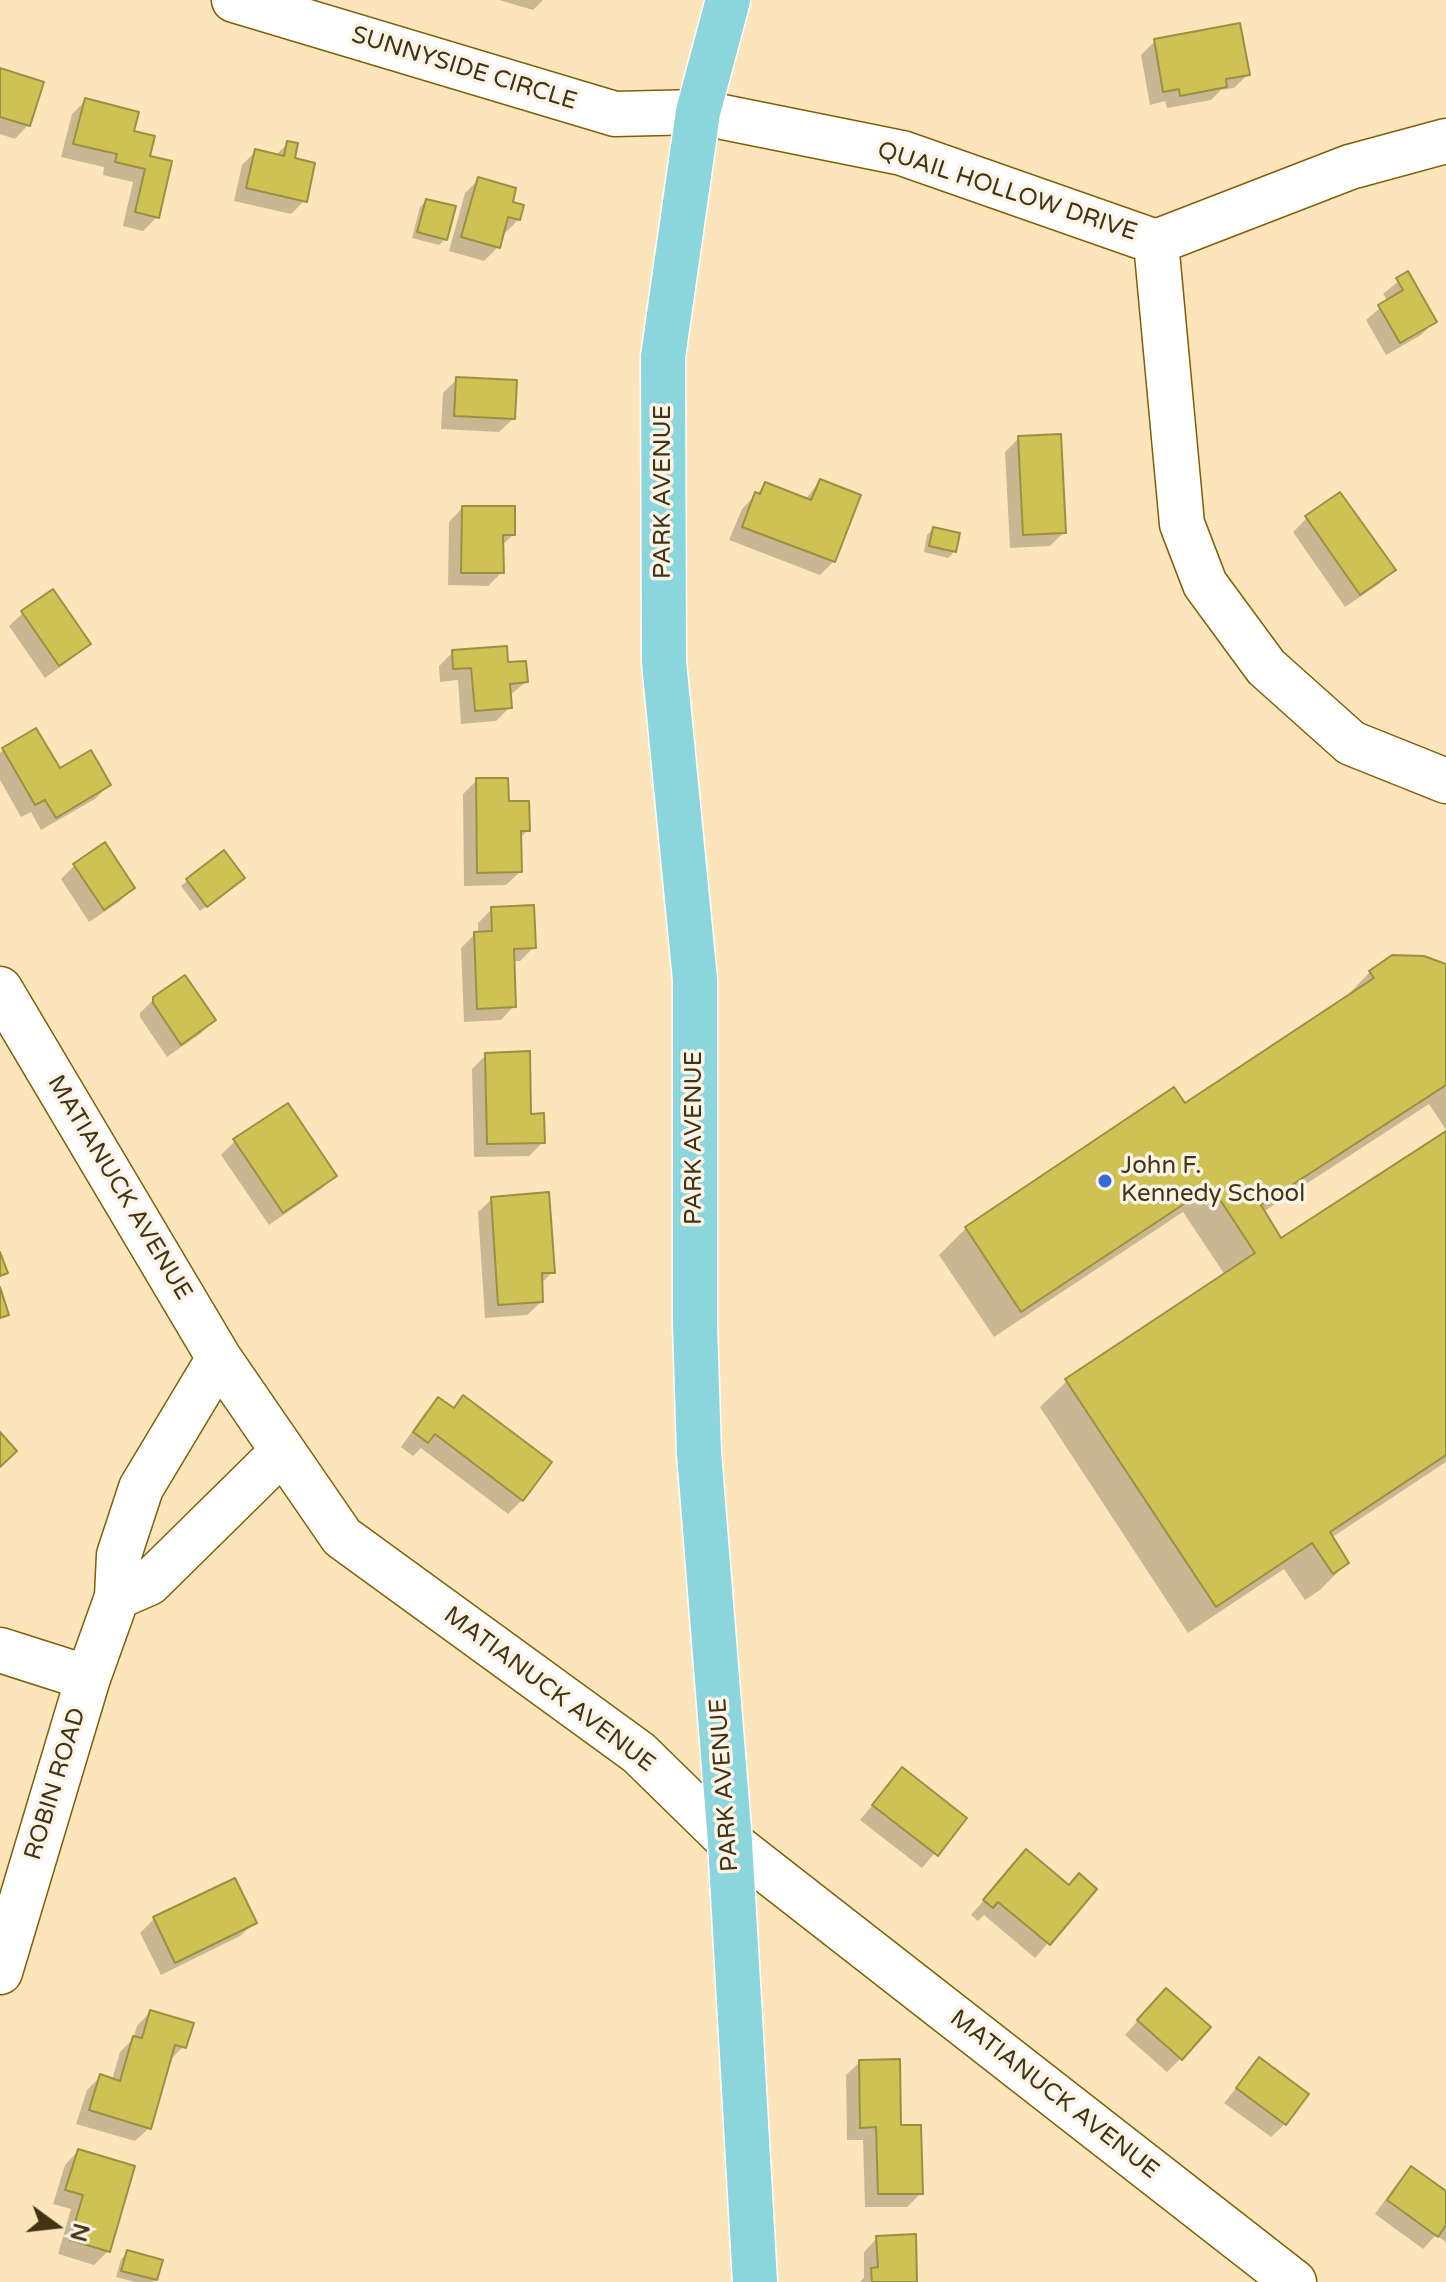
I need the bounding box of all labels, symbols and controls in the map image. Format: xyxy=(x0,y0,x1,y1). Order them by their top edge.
street label: SUNNYSIDE CIRCLE xyxy=(348,21,580,117)
street label: QUAIL HOLLOW DRIVE xyxy=(874,136,1140,248)
street label: PARK AVENUE xyxy=(650,405,678,579)
street label: PARK AVENUE xyxy=(681,1051,709,1225)
street label: MATIANUCK AVENUE xyxy=(40,1070,198,1306)
place label: John F. Kennedy School xyxy=(1121,1153,1305,1209)
marker: John F. Kennedy School xyxy=(1096,1172,1114,1190)
street label: MATIANUCK AVENUE xyxy=(438,1601,660,1779)
street label: PARK AVENUE xyxy=(705,1697,745,1873)
street label: ROBIN ROAD xyxy=(19,1704,93,1864)
street label: MATIANUCK AVENUE xyxy=(944,2005,1164,2185)
north arrow xyxy=(16,2186,96,2266)
text: N xyxy=(64,2220,94,2244)

